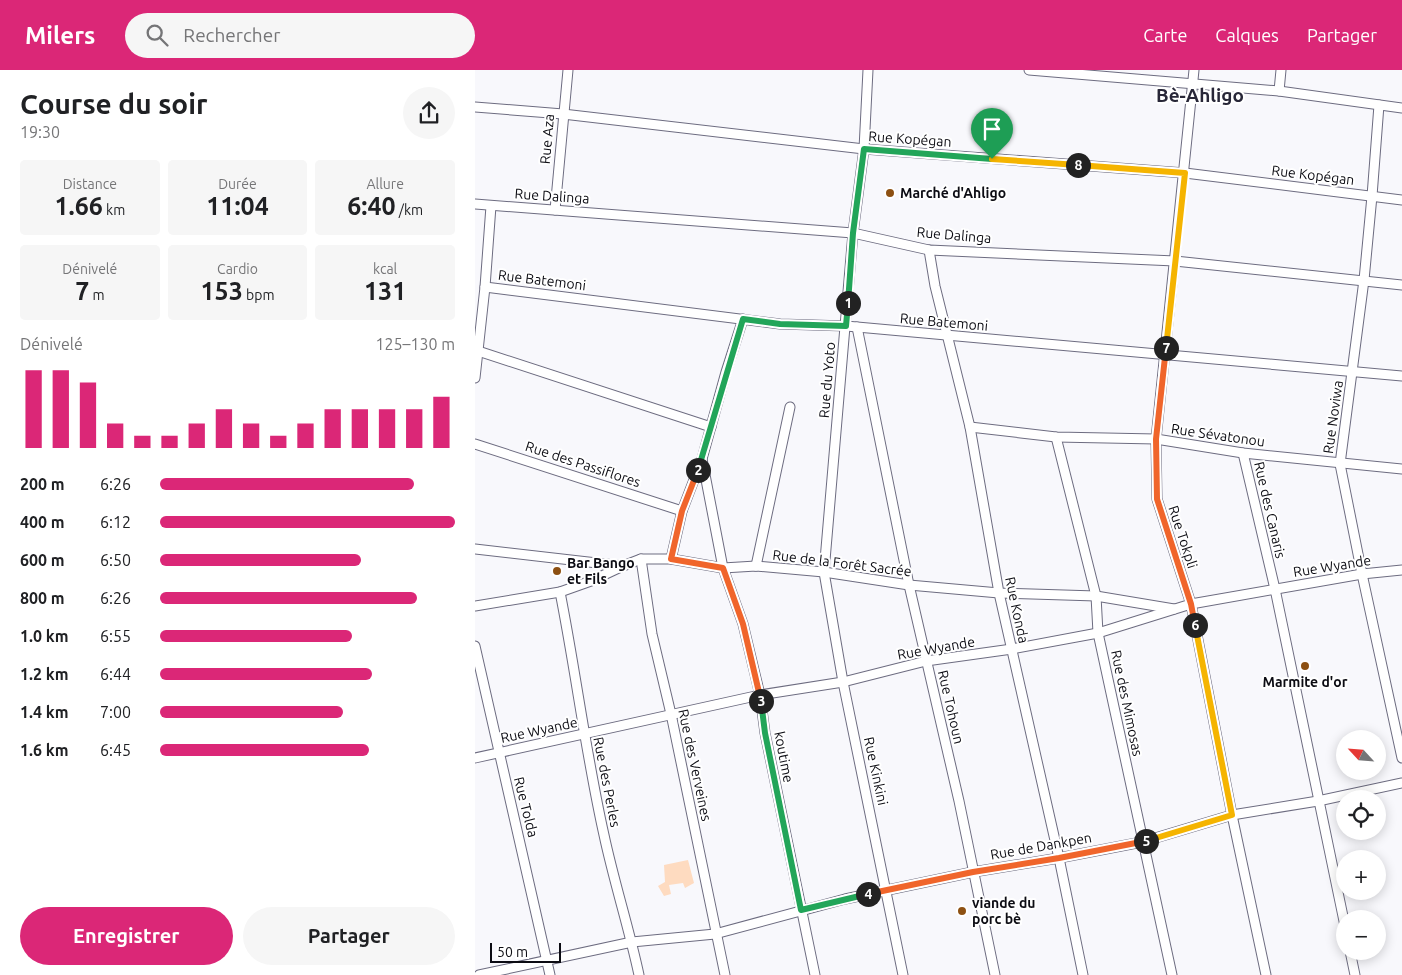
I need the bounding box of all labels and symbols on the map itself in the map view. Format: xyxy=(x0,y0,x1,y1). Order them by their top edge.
district label: Bè-Ahligo xyxy=(1156,84,1244,106)
pin xyxy=(971,108,1013,159)
street label: Rue Aza xyxy=(537,113,557,165)
street label: Rue Kopégan xyxy=(868,128,952,150)
pin: 8 xyxy=(1065,152,1091,178)
street label: Rue Kopégan xyxy=(1271,162,1355,188)
street label: Rue Dalinga xyxy=(514,185,590,207)
place label: Marché d'Ahligo xyxy=(900,185,1006,201)
marker: Marché d'Ahligo xyxy=(884,187,896,199)
street label: Rue Dalinga xyxy=(916,224,992,246)
street label: Rue Batemoni xyxy=(497,267,587,293)
pin: 1 xyxy=(835,290,861,316)
street label: Rue Batemoni xyxy=(899,310,989,334)
pin: 7 xyxy=(1153,336,1179,360)
street label: Rue du Yoto xyxy=(816,341,838,419)
street label: Rue Noviwa xyxy=(1320,379,1346,455)
street label: Rue Sévatonou xyxy=(1170,420,1266,450)
street label: Rue des Passiflores xyxy=(523,438,643,490)
pin: 2 xyxy=(685,458,711,482)
street label: Rue des Canaris xyxy=(1251,460,1289,560)
street label: Rue Tokpli xyxy=(1165,503,1201,571)
street label: Rue de la Forêt Sacrée xyxy=(772,547,912,579)
street label: Rue Wyande xyxy=(1292,552,1372,580)
place label: Bar Bango et Fils xyxy=(567,555,635,587)
marker: Bar Bango et Fils xyxy=(551,565,563,577)
street label: Rue Konda xyxy=(1002,575,1032,645)
pin: 6 xyxy=(1183,612,1207,638)
street label: Rue Wyande xyxy=(896,633,976,663)
street label: Rue des Mimosas xyxy=(1108,648,1146,758)
marker: Marmite d'or xyxy=(1299,660,1311,672)
street label: Rue Tohoun xyxy=(935,669,967,745)
place label: Marmite d'or xyxy=(1263,674,1348,690)
pin: 3 xyxy=(749,688,773,714)
street label: Rue des Verveines xyxy=(675,707,715,823)
street label: Rue Wyande xyxy=(499,714,579,746)
street label: koutime xyxy=(771,730,797,784)
north arrow xyxy=(1336,730,1386,780)
street label: Rue Kinkini xyxy=(861,735,891,807)
street label: Rue des Perles xyxy=(590,736,624,828)
street label: Rue Tolda xyxy=(511,775,541,839)
pin: 5 xyxy=(1133,828,1159,854)
street label: Rue de Dankpen xyxy=(989,829,1093,863)
pin: 4 xyxy=(855,882,881,906)
place label: viande du porc bè xyxy=(972,895,1036,927)
marker: viande du porc bè xyxy=(956,905,968,917)
scale bar xyxy=(490,940,561,963)

